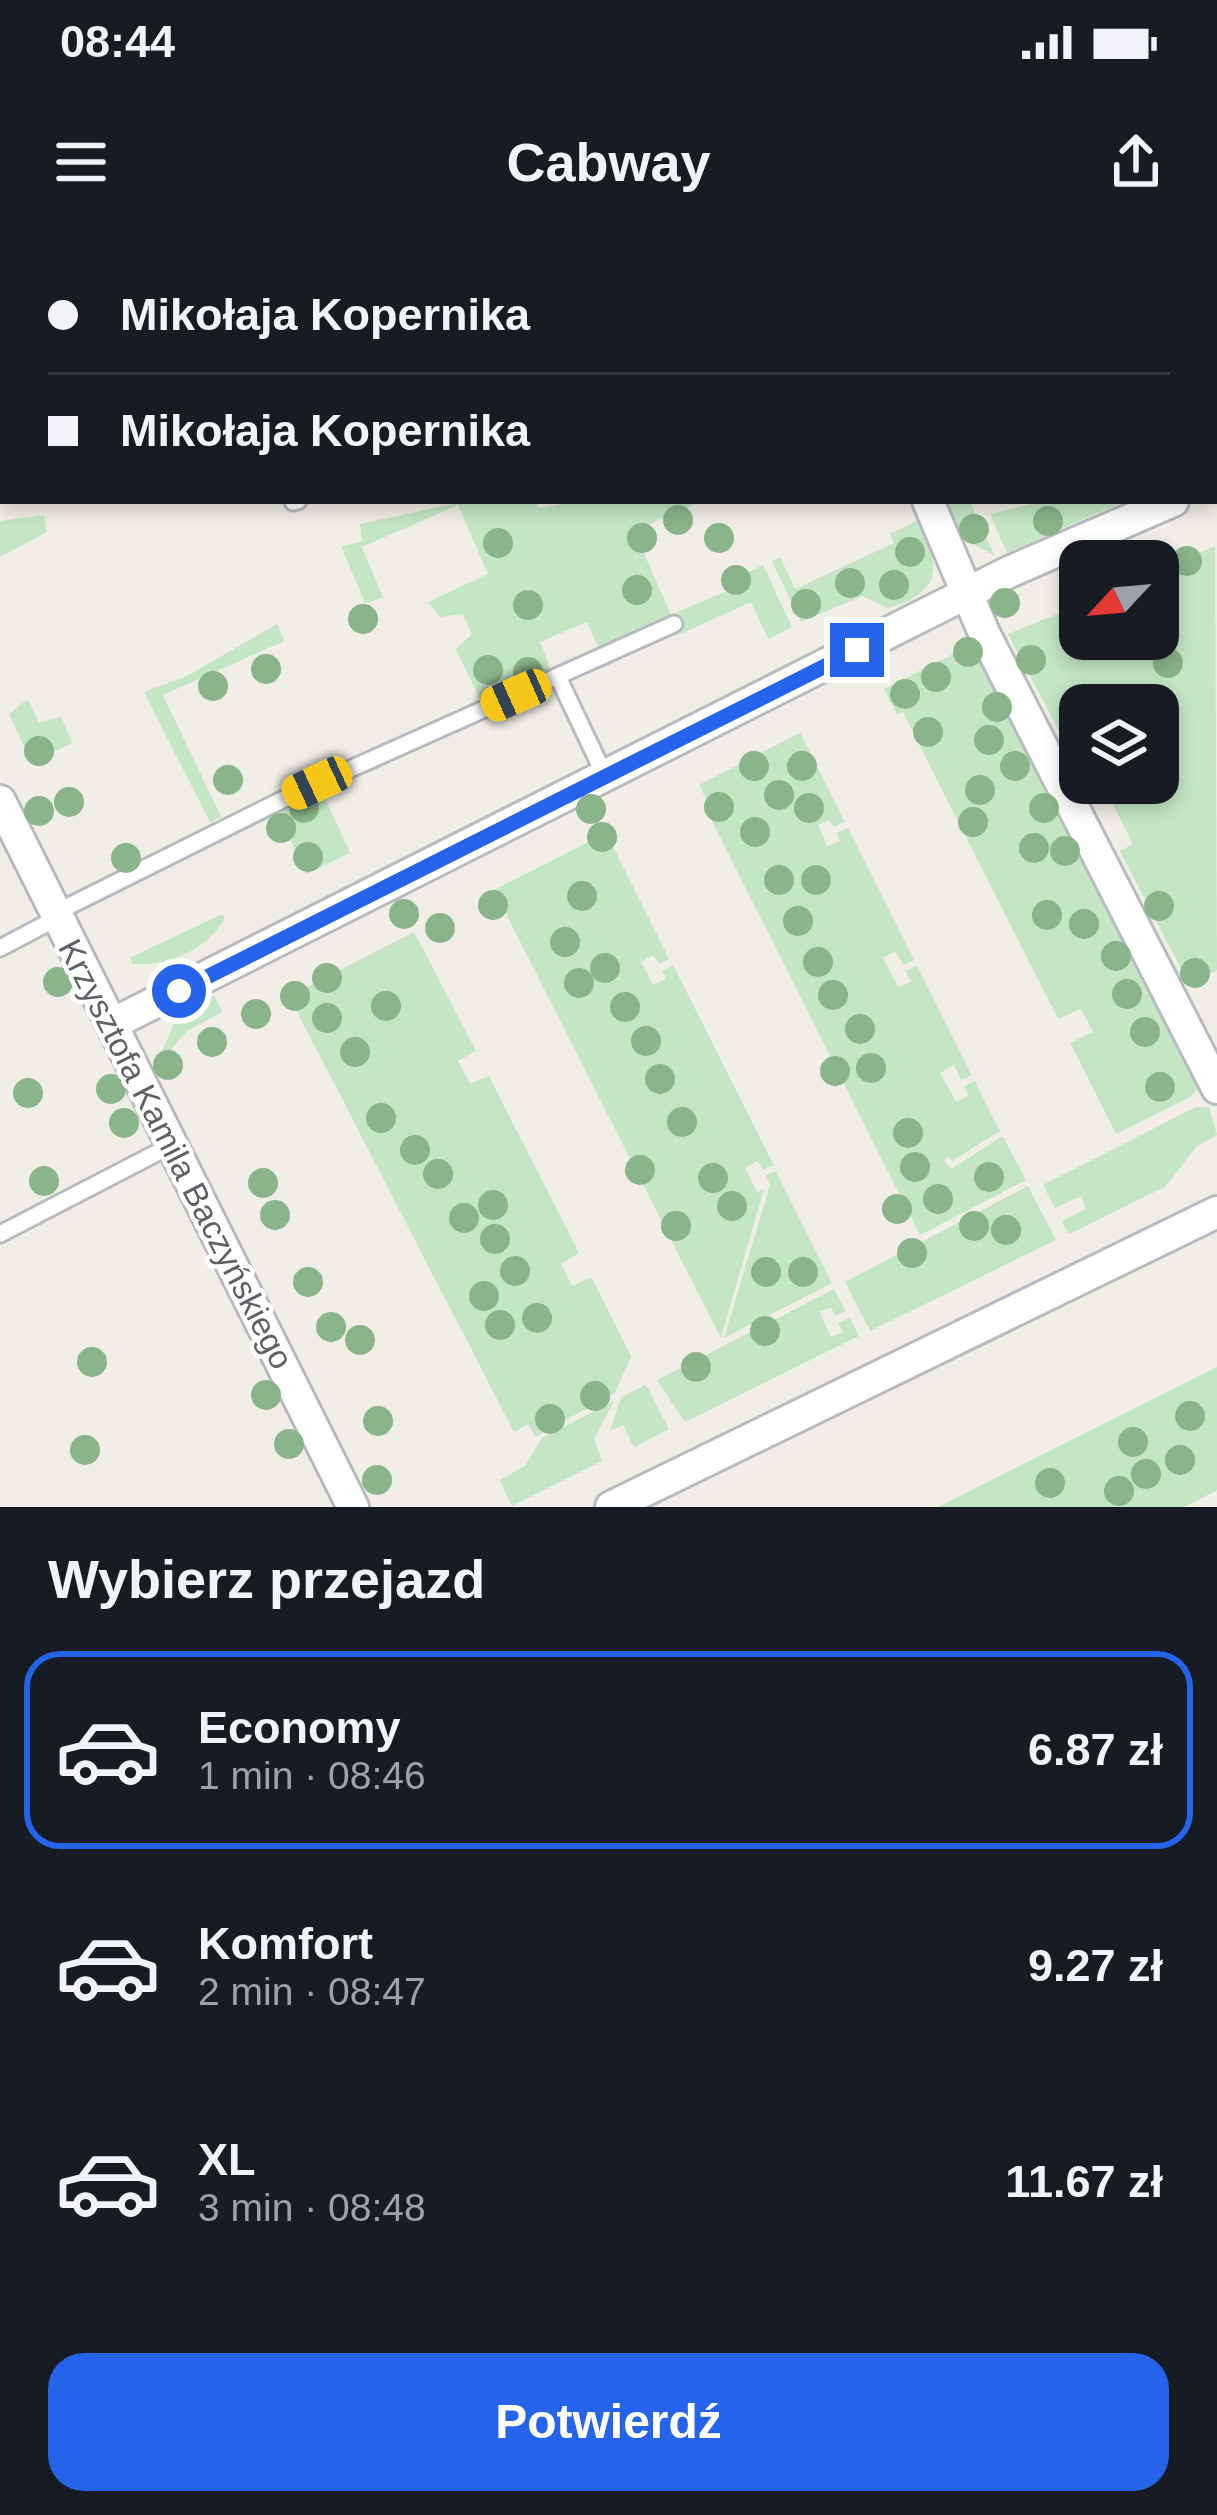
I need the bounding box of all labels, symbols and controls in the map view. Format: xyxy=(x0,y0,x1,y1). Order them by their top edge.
text: 08:44 xyxy=(60,16,175,67)
icon: menu xyxy=(48,129,114,195)
icon: share xyxy=(1103,129,1169,195)
text: Cabway xyxy=(506,132,711,192)
text: Mikołaja Kopernika xyxy=(120,289,530,340)
text: Mikołaja Kopernika xyxy=(120,405,530,456)
north arrow xyxy=(1059,540,1179,660)
map controls xyxy=(1059,540,1179,804)
route end xyxy=(830,623,884,677)
car xyxy=(476,664,556,726)
button: layers xyxy=(1059,684,1179,804)
car xyxy=(277,751,357,815)
street label: Krzysztofa Kamila Baczyńskiego xyxy=(51,933,301,1375)
route start xyxy=(152,964,206,1018)
text: Wybierz przejazd xyxy=(48,1549,485,1609)
icon: car xyxy=(54,1696,162,1804)
text: Economy xyxy=(198,1702,401,1753)
text: 6.87 zł xyxy=(1028,1724,1163,1775)
text: 1 min · 08:46 xyxy=(198,1754,426,1797)
icon: car xyxy=(54,1912,162,2020)
text: Komfort xyxy=(198,1918,373,1969)
text: 9.27 zł xyxy=(1028,1940,1163,1991)
text: 2 min · 08:47 xyxy=(198,1970,426,2013)
icon: car xyxy=(54,2128,162,2236)
text: XL xyxy=(198,2134,256,2185)
text: 11.67 zł xyxy=(1005,2156,1163,2207)
text: 3 min · 08:48 xyxy=(198,2186,426,2229)
button: Potwierdź xyxy=(48,2353,1169,2491)

